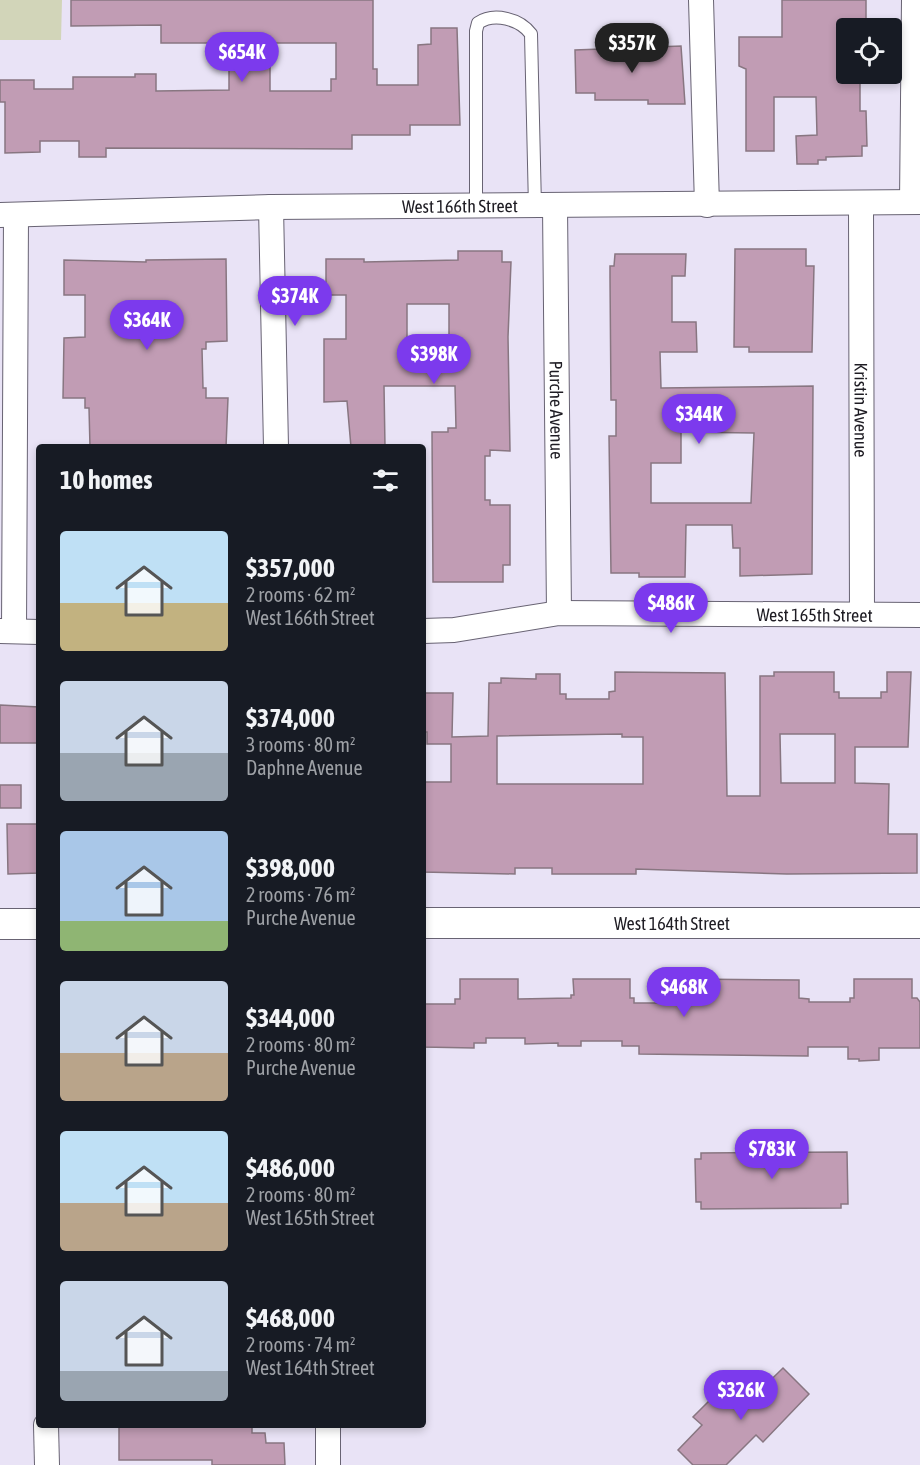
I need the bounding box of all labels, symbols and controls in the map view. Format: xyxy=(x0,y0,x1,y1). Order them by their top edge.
map controls xyxy=(836,18,902,84)
button: locate xyxy=(836,18,902,84)
pin: $357K xyxy=(590,23,674,74)
text: $357K xyxy=(609,31,655,54)
pin: $654K xyxy=(200,32,284,83)
text: $654K xyxy=(219,40,265,63)
street label: West 166th Street xyxy=(402,195,518,216)
pin: $374K xyxy=(253,276,337,327)
text: $374K xyxy=(272,284,318,307)
pin: $364K xyxy=(105,300,189,351)
text: $364K xyxy=(124,308,170,331)
pin: $398K xyxy=(392,334,476,385)
text: $398K xyxy=(411,342,457,365)
street label: Purche Avenue xyxy=(546,360,568,459)
street label: Kristin Avenue xyxy=(851,362,872,458)
pin: $344K xyxy=(657,394,741,445)
text: $344K xyxy=(676,402,722,425)
icon: filters xyxy=(369,464,402,497)
text: 10 homes xyxy=(60,465,153,495)
text: $357,000 xyxy=(246,553,335,583)
icon: home xyxy=(108,555,180,627)
text: 2 rooms · 62 m² xyxy=(246,583,356,606)
pin: $486K xyxy=(629,583,713,634)
text: $486K xyxy=(648,591,694,614)
street label: West 165th Street xyxy=(757,604,873,625)
text: West 166th Street xyxy=(246,606,375,629)
text: $374,000 xyxy=(246,703,335,733)
icon: home xyxy=(108,705,180,777)
text: 3 rooms · 80 m² xyxy=(246,733,356,756)
text: Daphne Avenue xyxy=(246,756,363,779)
text: $398,000 xyxy=(246,853,335,883)
icon: home xyxy=(108,855,180,927)
text: 2 rooms · 76 m² xyxy=(246,883,356,906)
text: Purche Avenue xyxy=(246,906,356,929)
street label: West 164th Street xyxy=(614,913,730,934)
pin: $468K xyxy=(642,967,726,1018)
text: $468K xyxy=(661,975,707,998)
text: $344,000 xyxy=(246,1003,335,1033)
icon: home xyxy=(108,1005,180,1077)
text: 2 rooms · 80 m² xyxy=(246,1033,356,1056)
text: Purche Avenue xyxy=(246,1056,356,1079)
pin: $783K xyxy=(730,1129,814,1180)
text: $783K xyxy=(749,1137,795,1160)
text: $486,000 xyxy=(246,1153,335,1183)
icon: home xyxy=(108,1155,180,1227)
text: 2 rooms · 80 m² xyxy=(246,1183,356,1206)
text: West 165th Street xyxy=(246,1206,375,1229)
text: $468,000 xyxy=(246,1303,335,1333)
icon: home xyxy=(108,1305,180,1377)
text: 2 rooms · 74 m² xyxy=(246,1333,356,1356)
text: West 164th Street xyxy=(246,1356,375,1379)
pin: $326K xyxy=(699,1370,783,1421)
text: $326K xyxy=(718,1378,764,1401)

